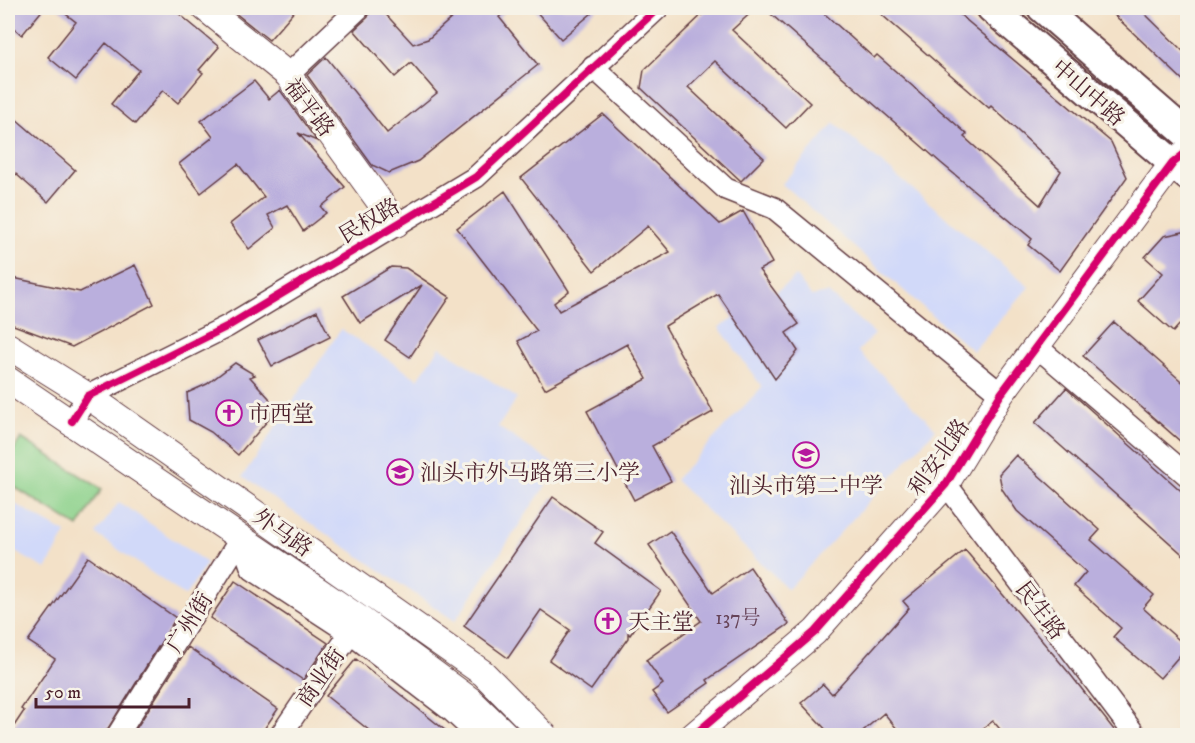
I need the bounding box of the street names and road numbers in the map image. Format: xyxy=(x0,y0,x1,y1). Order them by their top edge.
street label: 中山中路 xyxy=(1046,54,1130,132)
street label: 福平路 xyxy=(278,73,339,142)
street label: 民权路 xyxy=(335,193,405,250)
street label: 利安北路 xyxy=(903,414,976,502)
street label: 外马路 xyxy=(247,503,317,563)
street label: 民生路 xyxy=(1009,576,1070,645)
street label: 广州街 xyxy=(161,588,219,658)
street label: 商业街 xyxy=(291,643,351,713)

